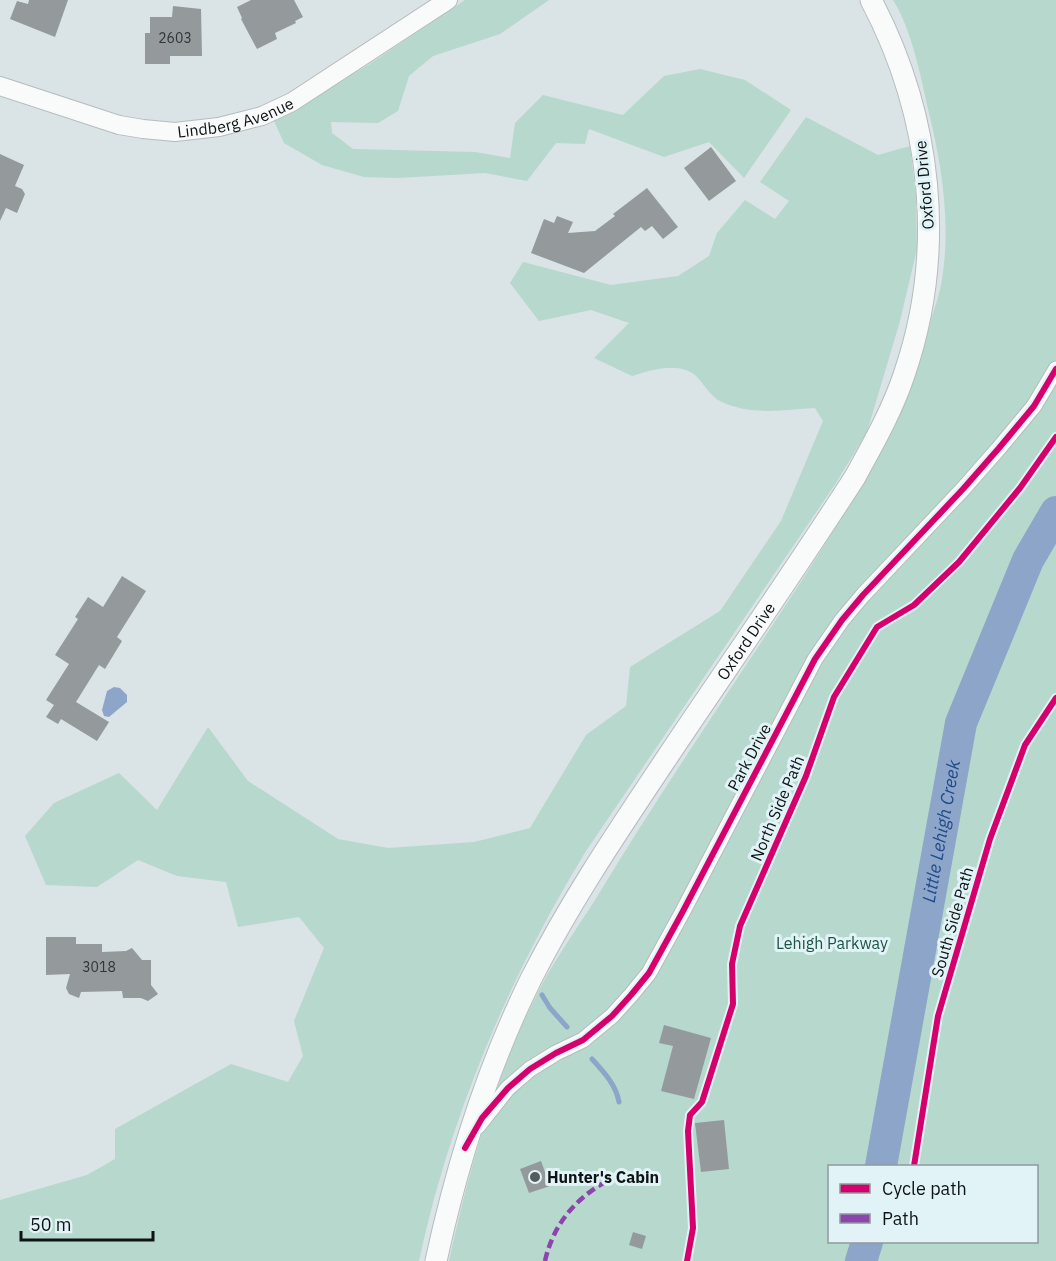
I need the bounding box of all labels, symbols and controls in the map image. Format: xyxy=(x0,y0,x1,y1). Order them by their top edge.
house number: 2603 xyxy=(158,29,192,47)
street label: Lindberg Avenue xyxy=(176,93,297,142)
street label: Oxford Drive xyxy=(910,139,938,230)
street label: Oxford Drive xyxy=(712,598,779,684)
street label: Park Drive xyxy=(723,720,775,794)
street label: North Side Path xyxy=(746,752,808,864)
water label: Little Lehigh Creek xyxy=(917,758,965,904)
street label: South Side Path xyxy=(927,865,977,979)
park label: Lehigh Parkway xyxy=(776,933,888,953)
house number: 3018 xyxy=(82,958,116,976)
legend xyxy=(828,1165,1038,1243)
place label: Hunter's Cabin xyxy=(547,1167,659,1187)
marker: Hunter's Cabin xyxy=(528,1170,542,1184)
text: Cycle path xyxy=(882,1177,967,1200)
scale bar xyxy=(21,1204,153,1242)
text: Path xyxy=(882,1207,919,1230)
text: 50 m xyxy=(30,1213,72,1236)

